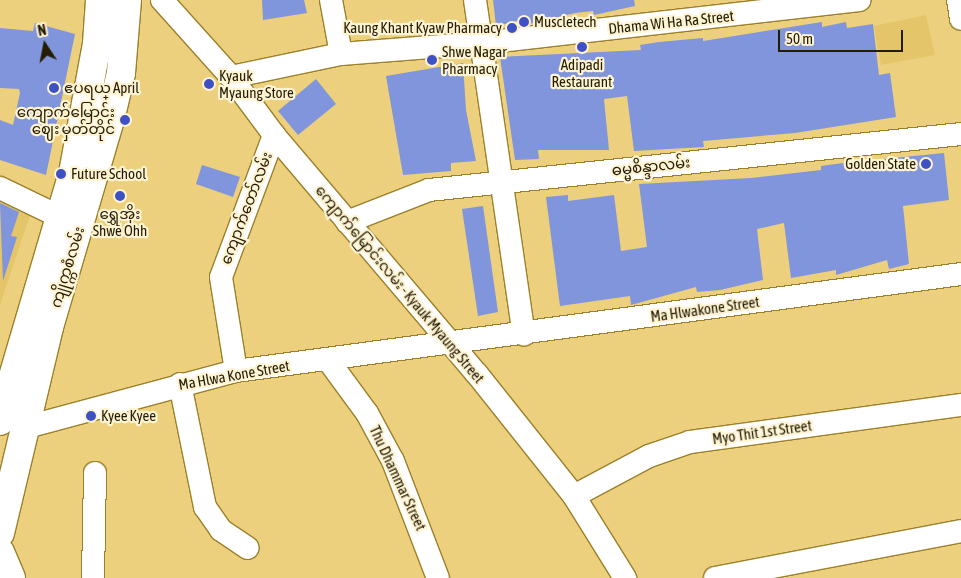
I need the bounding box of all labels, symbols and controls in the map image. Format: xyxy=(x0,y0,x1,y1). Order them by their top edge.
street label: Dhama Wi Ha Ra Street xyxy=(607,6,735,38)
place label: Muscletech xyxy=(534,13,597,31)
marker: Muscletech xyxy=(518,16,530,28)
place label: Kaung Khant Kyaw Pharmacy xyxy=(343,19,502,37)
north arrow xyxy=(20,20,70,70)
scale bar xyxy=(781,20,906,52)
text: N xyxy=(37,22,48,39)
marker: Kaung Khant Kyaw Pharmacy xyxy=(506,22,518,34)
text: 50 m xyxy=(786,30,813,47)
marker: Adipadi Restaurant xyxy=(576,41,588,53)
place label: Shwe Nagar Pharmacy xyxy=(442,42,507,77)
marker: Shwe Nagar Pharmacy xyxy=(426,54,438,66)
place label: Adipadi Restaurant xyxy=(552,55,612,90)
place label: Kyauk Myaung Store xyxy=(219,66,294,101)
marker: Kyauk Myaung Store xyxy=(203,78,215,90)
place label: ဧပရယ္ April xyxy=(64,79,139,97)
marker: ဧပရယ္ April xyxy=(48,82,60,94)
place label: ကျောက်မြောင်း ဈေး မှတ်တိုင် xyxy=(17,102,115,137)
marker: ကျောက်မြောင်း ဈေး မှတ်တိုင် xyxy=(119,114,131,126)
street label: ကျောက်တော်လမ်း xyxy=(216,149,276,267)
street label: ဓမ္မစိန္ဒာလမ်း xyxy=(611,153,691,179)
place label: Golden State xyxy=(845,155,916,173)
marker: Golden State xyxy=(920,158,932,170)
place label: Future School xyxy=(71,165,146,183)
marker: Future School xyxy=(55,168,67,180)
street label: ကျောက်မြောင်းလမ်း - Kyauk Myaung Street xyxy=(312,181,488,387)
marker: ရွှေအိုး Shwe Ohh xyxy=(114,190,126,202)
place label: ရွှေအိုး Shwe Ohh xyxy=(93,204,147,239)
street label: ကျိုက္ကစံလမ်း xyxy=(46,224,88,310)
street label: Ma Hlwakone Street xyxy=(649,292,761,326)
street label: Ma Hlwa Kone Street xyxy=(177,356,291,394)
place label: Kyee Kyee xyxy=(101,407,156,425)
marker: Kyee Kyee xyxy=(85,410,97,422)
street label: Myo Thit 1st Street xyxy=(711,416,813,448)
street label: Thu Dhammar Street xyxy=(366,423,430,533)

